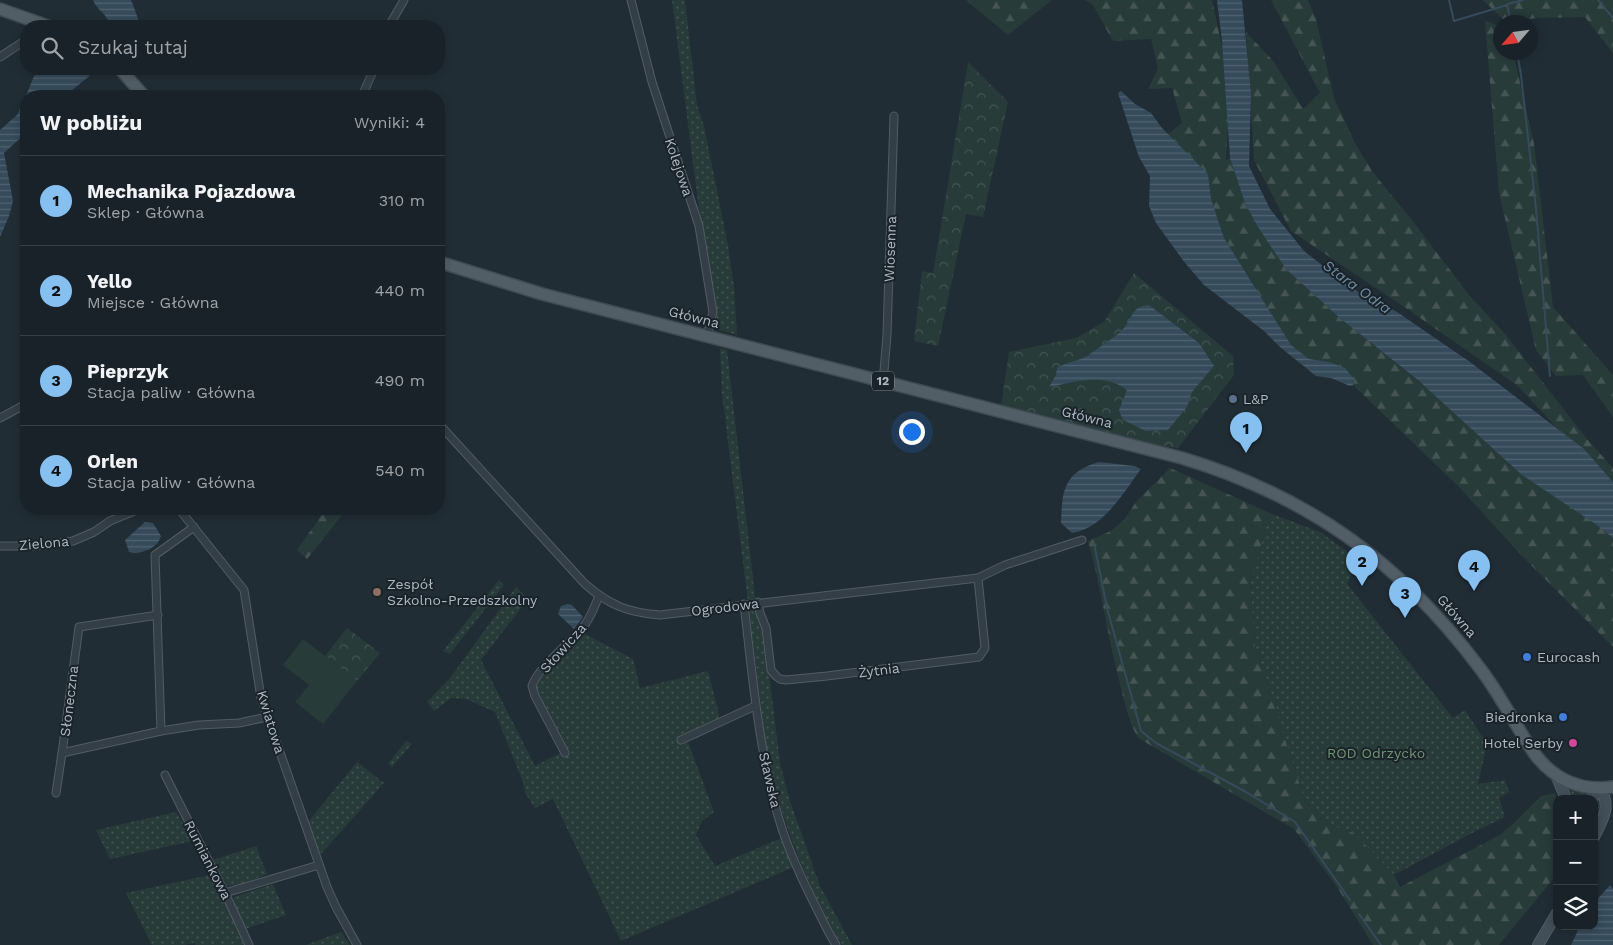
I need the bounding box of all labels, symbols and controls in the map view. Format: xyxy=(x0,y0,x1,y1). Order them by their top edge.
north arrow xyxy=(1493,15,1538,60)
search box xyxy=(20,20,445,75)
icon: search xyxy=(38,34,66,62)
text: Szukaj tutaj xyxy=(78,36,188,59)
text: W pobliżu xyxy=(40,110,142,135)
text: Wyniki: 4 xyxy=(354,113,425,132)
street label: Kolejowa xyxy=(662,136,696,198)
text: Mechanika Pojazdowa xyxy=(87,180,295,203)
text: 1 xyxy=(53,191,59,210)
text: 310 m xyxy=(379,191,425,210)
text: Sklep · Główna xyxy=(87,203,204,222)
street label: Wiosenna xyxy=(881,216,899,282)
water label: Stara Odra xyxy=(1319,256,1395,318)
text: Yello xyxy=(87,270,132,293)
text: 2 xyxy=(51,281,61,300)
text: 440 m xyxy=(375,281,425,300)
text: Miejsce · Główna xyxy=(87,293,219,312)
street label: Główna xyxy=(667,303,721,331)
text: Pieprzyk xyxy=(87,360,169,383)
text: 3 xyxy=(51,371,61,390)
text: 490 m xyxy=(375,371,425,390)
road number: 12 xyxy=(872,372,894,391)
text: Stacja paliw · Główna xyxy=(87,383,255,402)
place label: L&P xyxy=(1243,391,1269,407)
marker: L&P xyxy=(1227,393,1239,405)
street label: Główna xyxy=(1060,403,1114,431)
pin: 1 xyxy=(1230,412,1262,453)
your location xyxy=(899,419,925,445)
text: Orlen xyxy=(87,450,138,473)
text: 4 xyxy=(51,461,61,480)
text: 540 m xyxy=(375,461,425,480)
text: Stacja paliw · Główna xyxy=(87,473,255,492)
street label: Zielona xyxy=(18,533,70,553)
pin: 2 xyxy=(1346,545,1378,586)
pin: 4 xyxy=(1458,550,1490,591)
place label: Zespół Szkolno-Przedszkolny xyxy=(387,576,538,608)
pin: 3 xyxy=(1389,577,1421,618)
marker: Zespół Szkolno-Przedszkolny xyxy=(371,586,383,598)
street label: Główna xyxy=(1434,591,1480,641)
street label: Ogrodowa xyxy=(690,595,760,619)
street label: Słowicza xyxy=(537,620,589,676)
place label: Eurocash xyxy=(1537,649,1600,665)
marker: Eurocash xyxy=(1521,651,1533,663)
street label: Żytnia xyxy=(857,660,901,680)
street label: Słoneczna xyxy=(57,665,81,737)
street label: Kwiatowa xyxy=(254,688,288,756)
place label: Biedronka xyxy=(1485,709,1553,725)
marker: Biedronka xyxy=(1557,711,1569,723)
place label: Hotel Serby xyxy=(1483,735,1564,751)
marker: Hotel Serby xyxy=(1567,737,1579,749)
park label: ROD Odrzycko xyxy=(1327,745,1425,761)
street label: Sławska xyxy=(756,751,784,809)
map controls xyxy=(1553,795,1598,930)
button: + xyxy=(1553,795,1598,840)
street label: Rumiankowa xyxy=(181,818,235,902)
button: − xyxy=(1553,840,1598,885)
button: layers xyxy=(1553,885,1598,930)

